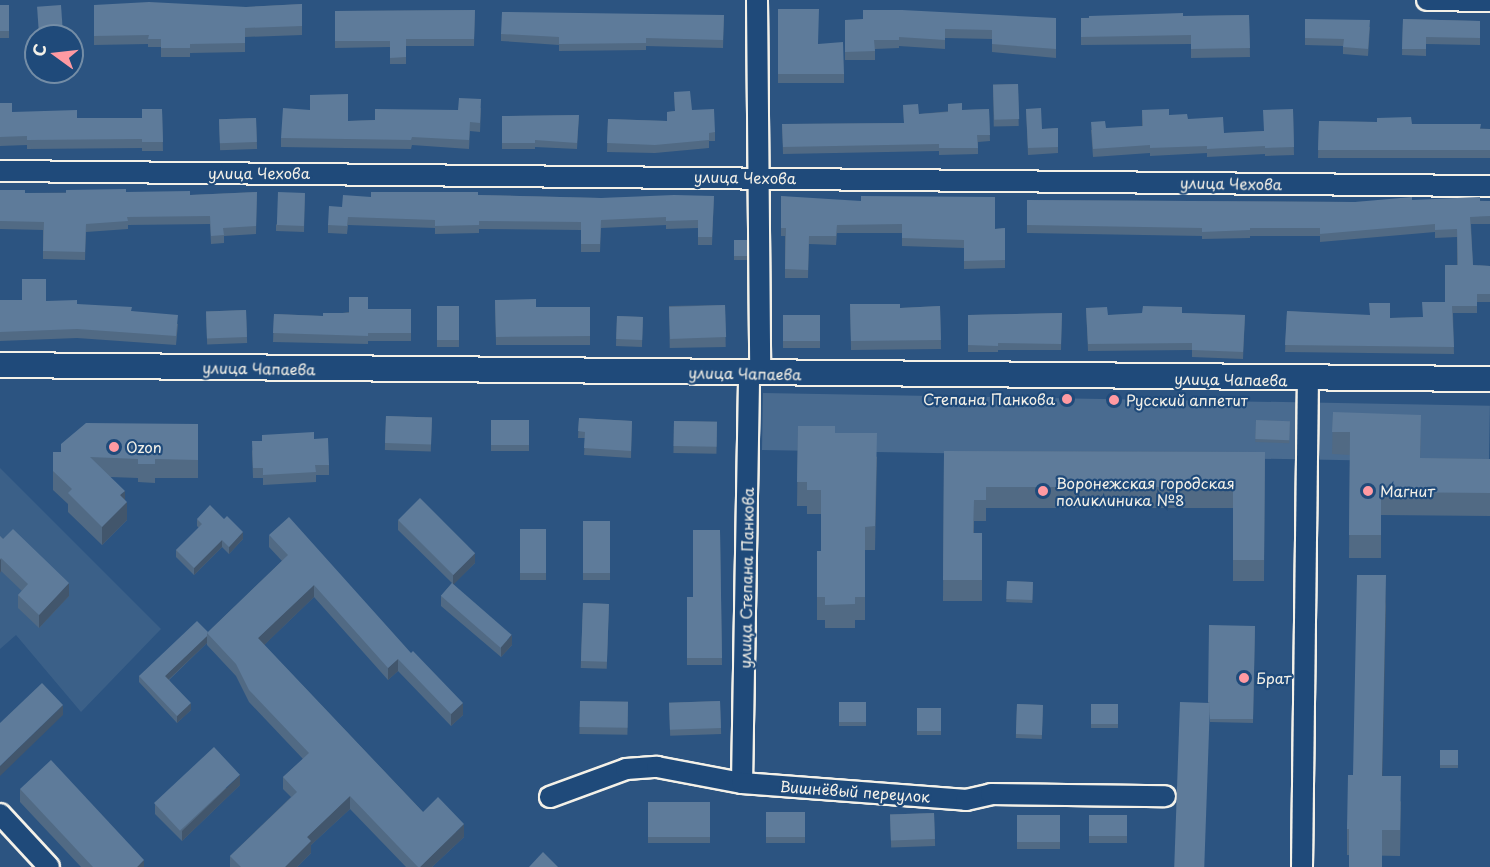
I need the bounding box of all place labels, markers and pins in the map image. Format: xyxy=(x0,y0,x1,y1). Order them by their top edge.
place label: Степана Панкова xyxy=(923,390,1055,408)
place label: Русский аппетит xyxy=(1126,391,1248,409)
marker: Степана Панкова xyxy=(1060,392,1074,406)
marker: Русский аппетит xyxy=(1107,393,1121,407)
place label: Ozon xyxy=(126,438,162,456)
marker: Ozon xyxy=(107,440,121,454)
place label: Воронежская городская поликлиника №8 xyxy=(1056,473,1235,508)
marker: Воронежская городская поликлиника №8 xyxy=(1034,482,1052,500)
place label: Магнит xyxy=(1380,482,1435,500)
marker: Магнит xyxy=(1361,484,1375,498)
place label: Брат xyxy=(1256,669,1291,687)
marker: Брат xyxy=(1237,671,1251,685)

